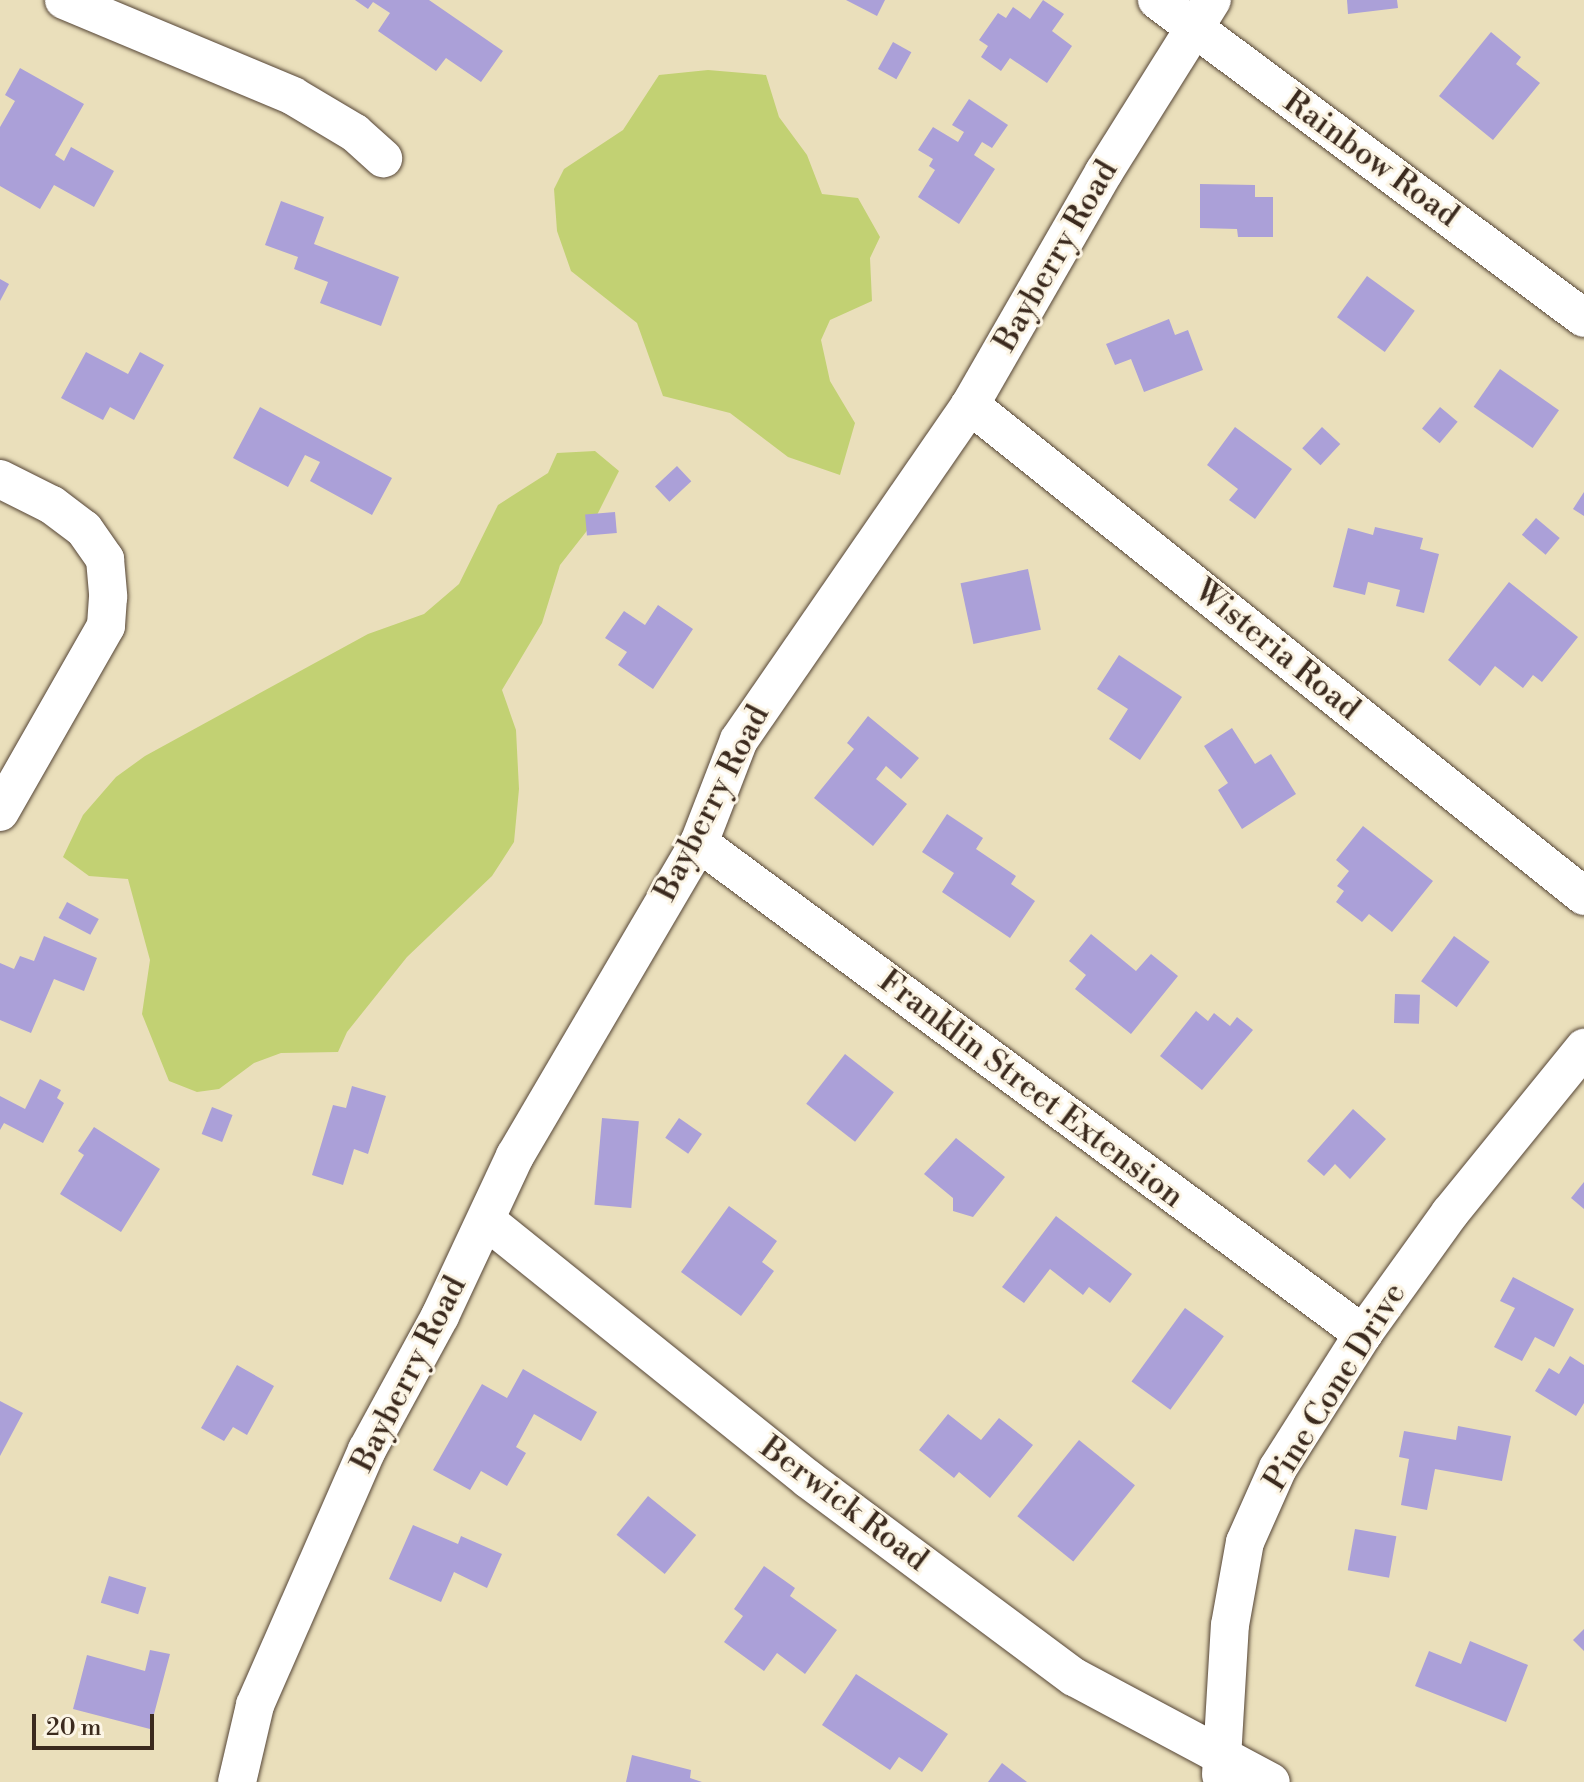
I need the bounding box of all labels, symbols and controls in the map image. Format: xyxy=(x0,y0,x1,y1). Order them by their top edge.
street label: Rainbow Road xyxy=(1276,83,1466,235)
street label: Bayberry Road xyxy=(986,154,1126,358)
street label: Wisteria Road xyxy=(1186,572,1368,728)
street label: Bayberry Road xyxy=(646,699,778,907)
street label: Franklin Street Extension xyxy=(871,962,1191,1216)
street label: Bayberry Road xyxy=(343,1270,475,1478)
street label: Pine Cone Drive xyxy=(1256,1276,1414,1498)
street label: Berwick Road xyxy=(753,1429,935,1579)
scale bar xyxy=(36,1698,158,1748)
text: 20 m xyxy=(46,1713,102,1743)

